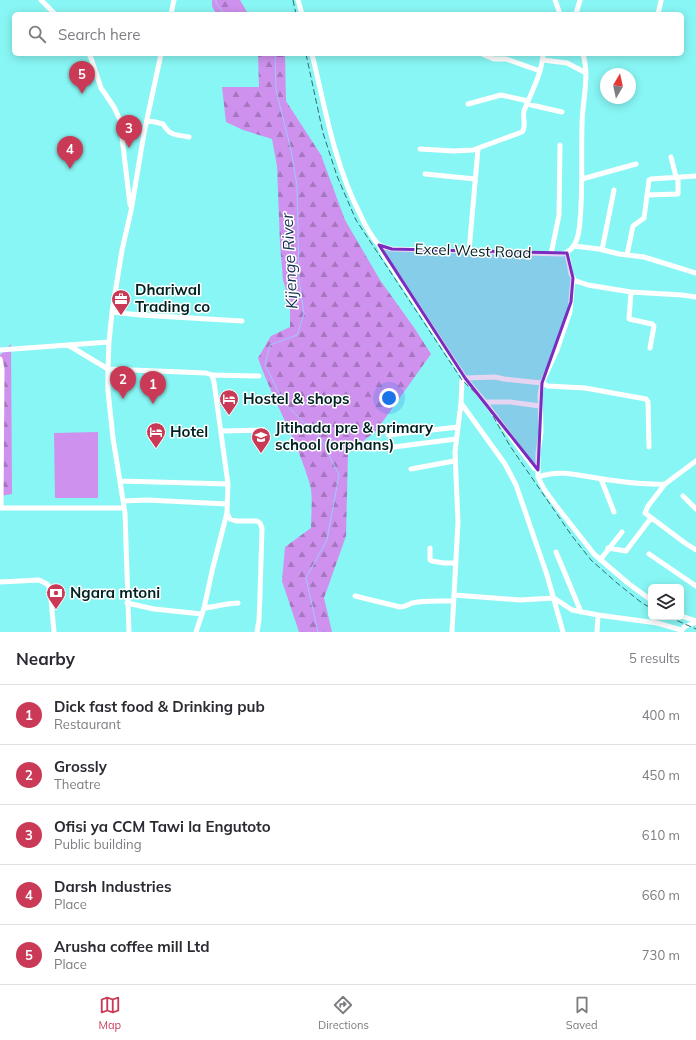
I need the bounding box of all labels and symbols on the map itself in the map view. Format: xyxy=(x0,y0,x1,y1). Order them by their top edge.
pin: 5 xyxy=(69,61,95,94)
north arrow xyxy=(600,68,636,104)
pin: 3 xyxy=(116,115,142,148)
pin: 4 xyxy=(57,136,83,169)
water label: Kijenge River xyxy=(276,211,302,310)
street label: Excel West Road xyxy=(414,239,532,262)
place label: Dhariwal Trading co xyxy=(135,280,210,316)
office icon: Dhariwal Trading co xyxy=(110,288,132,316)
pin: 2 xyxy=(110,366,136,399)
pin: 1 xyxy=(140,371,166,404)
hotel icon: Hostel & shops xyxy=(218,388,240,416)
your location xyxy=(379,388,399,408)
place label: Hostel & shops xyxy=(243,389,349,408)
place label: Jitihada pre & primary school (orphans) xyxy=(275,418,434,454)
hotel icon: Hotel xyxy=(145,421,167,449)
place label: Hotel xyxy=(170,422,208,441)
school or university icon: Jitihada pre & primary school (orphans) xyxy=(250,426,272,454)
bank icon: Ngara mtoni xyxy=(45,582,67,610)
place label: Ngara mtoni xyxy=(70,583,160,602)

